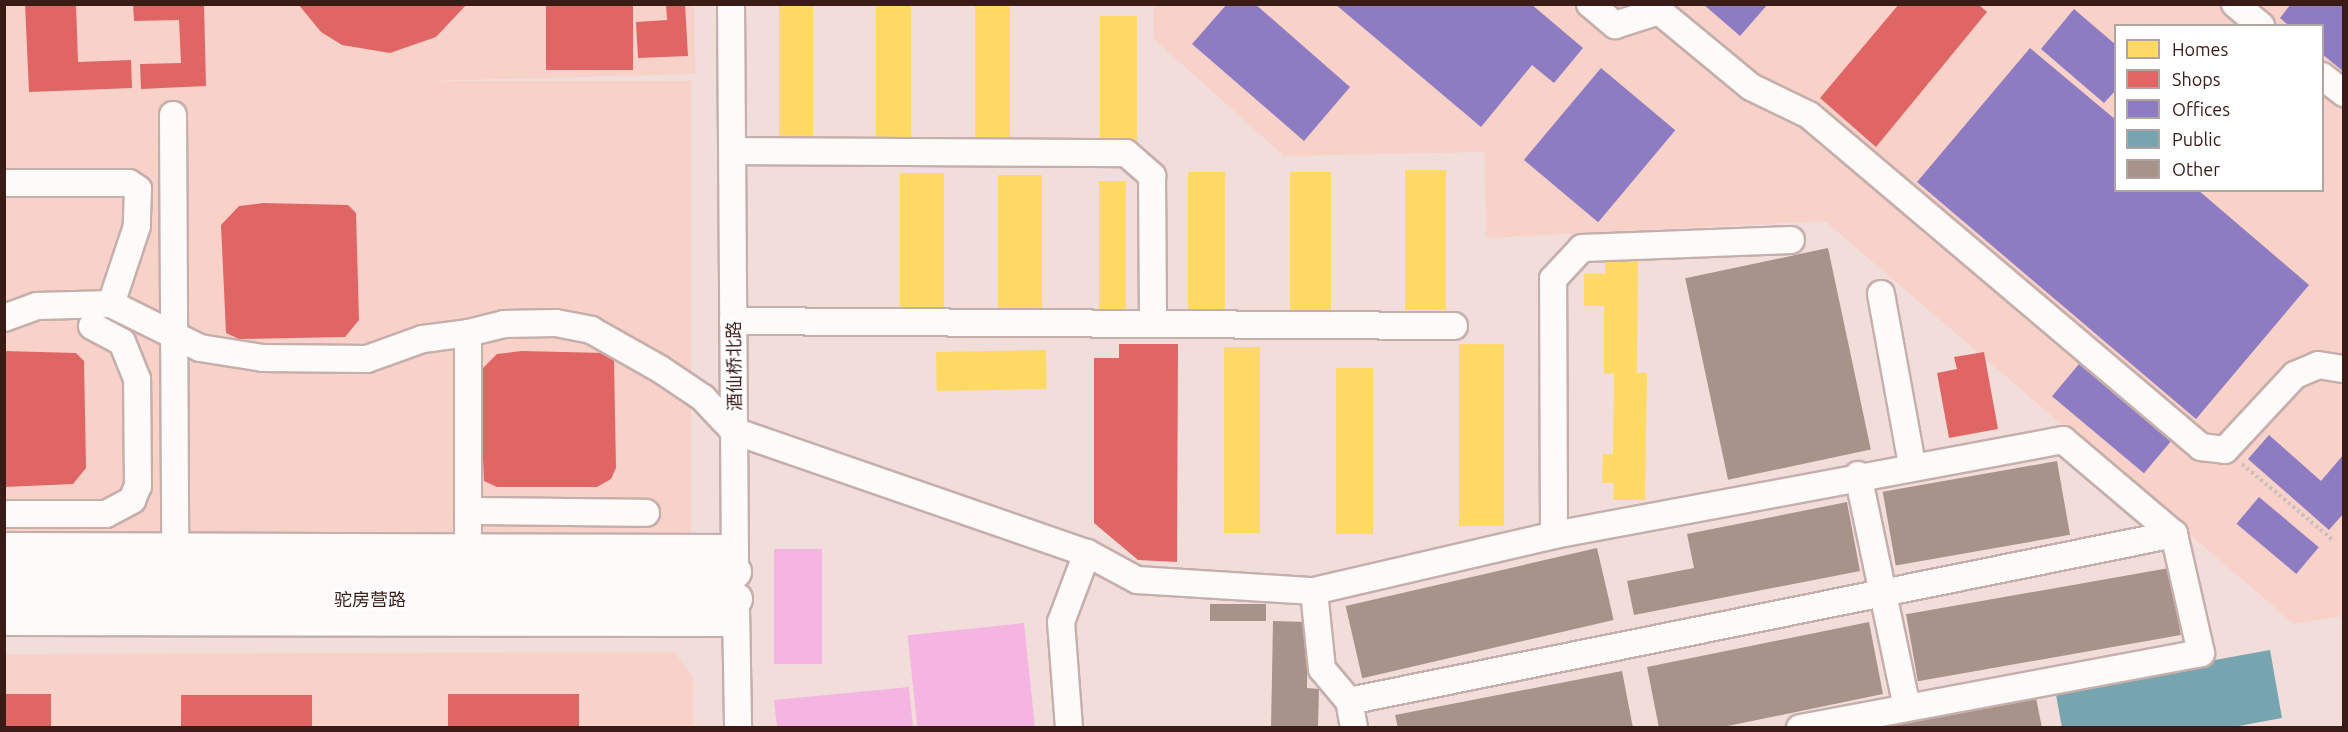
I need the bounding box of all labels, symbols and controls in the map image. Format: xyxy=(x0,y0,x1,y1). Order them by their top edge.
legend xyxy=(2114,24,2324,192)
text: Homes xyxy=(2172,39,2228,59)
text: Shops xyxy=(2172,69,2221,89)
text: Offices xyxy=(2172,99,2230,119)
text: Public xyxy=(2172,129,2221,149)
text: Other xyxy=(2172,159,2220,179)
street label: 酒仙桥北路 xyxy=(722,321,746,411)
street label: 驼房营路 xyxy=(334,588,406,610)

